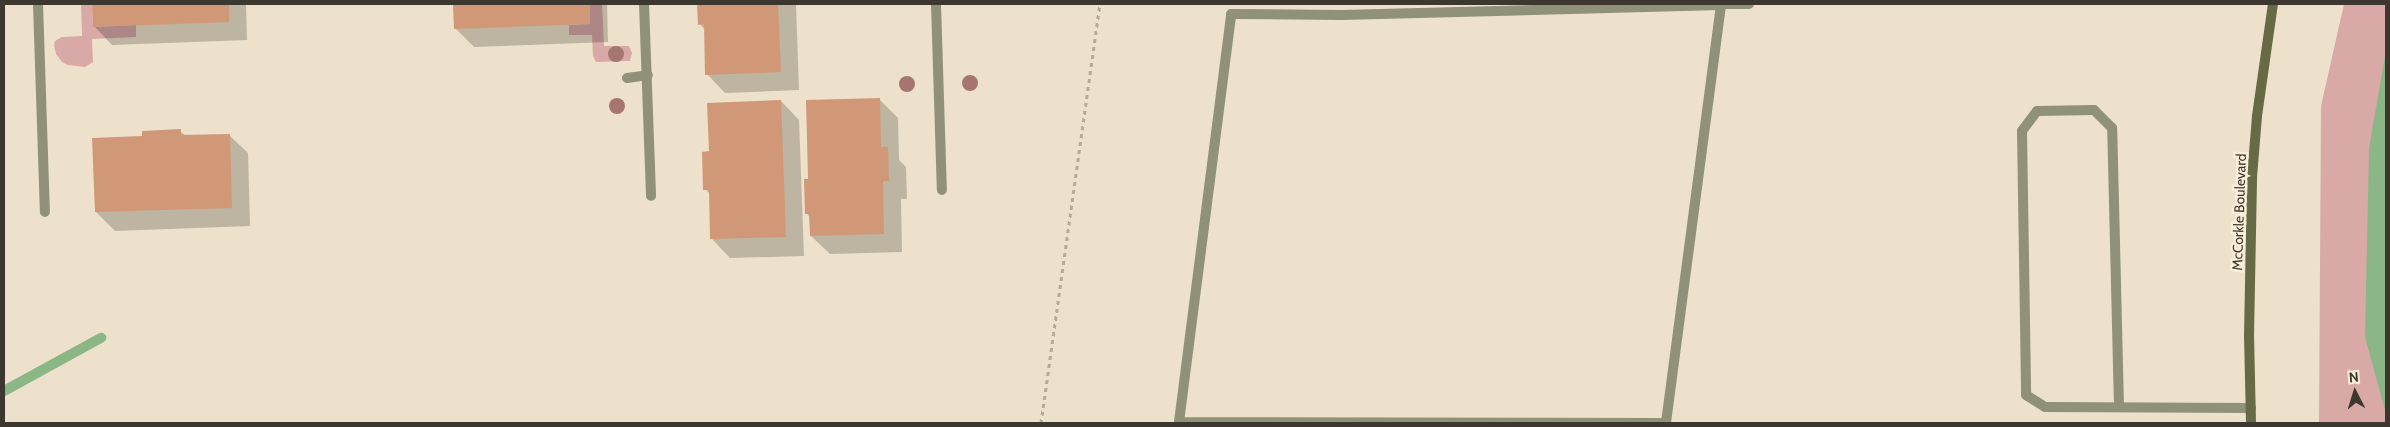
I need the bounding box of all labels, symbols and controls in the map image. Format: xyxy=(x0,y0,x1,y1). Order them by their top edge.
street label: McCorkle Boulevard xyxy=(2229,153,2249,271)
north arrow xyxy=(2330,367,2380,417)
text: N xyxy=(2348,368,2359,386)

